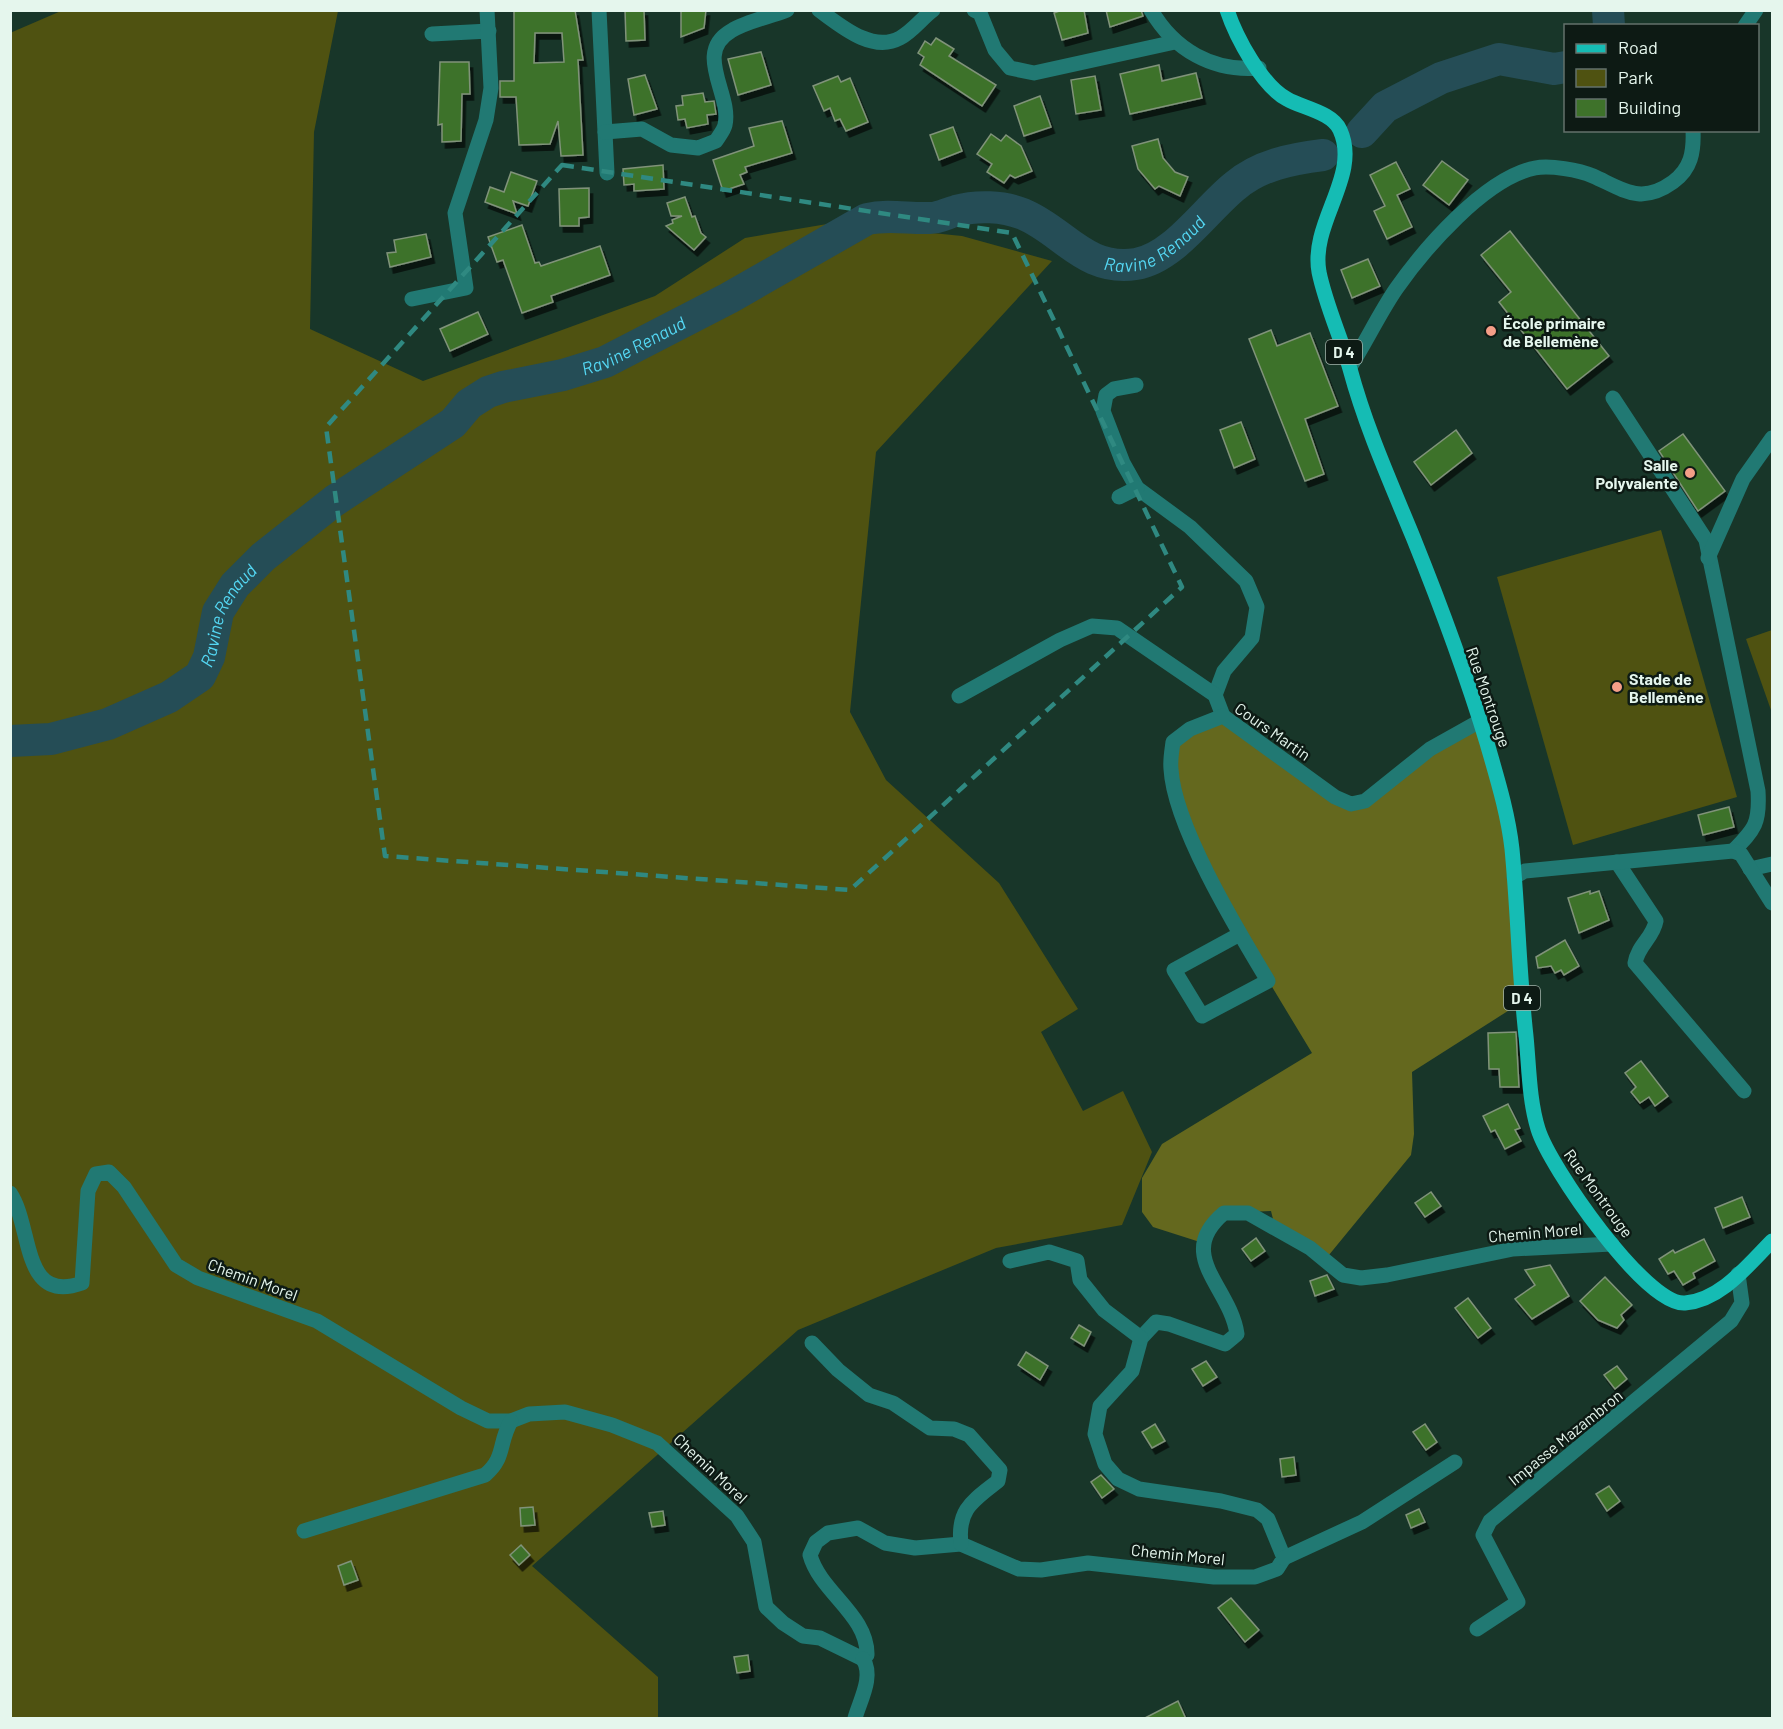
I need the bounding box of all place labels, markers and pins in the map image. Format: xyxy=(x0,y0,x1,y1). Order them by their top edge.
place label: École primaire de Bellemène xyxy=(1503,313,1606,350)
marker: École primaire de Bellemène xyxy=(1484,324,1498,338)
place label: Salle Polyvalente xyxy=(1596,455,1678,492)
marker: Salle Polyvalente xyxy=(1683,466,1697,480)
place label: Stade de Bellemène xyxy=(1629,669,1704,706)
marker: Stade de Bellemène xyxy=(1610,680,1624,694)

